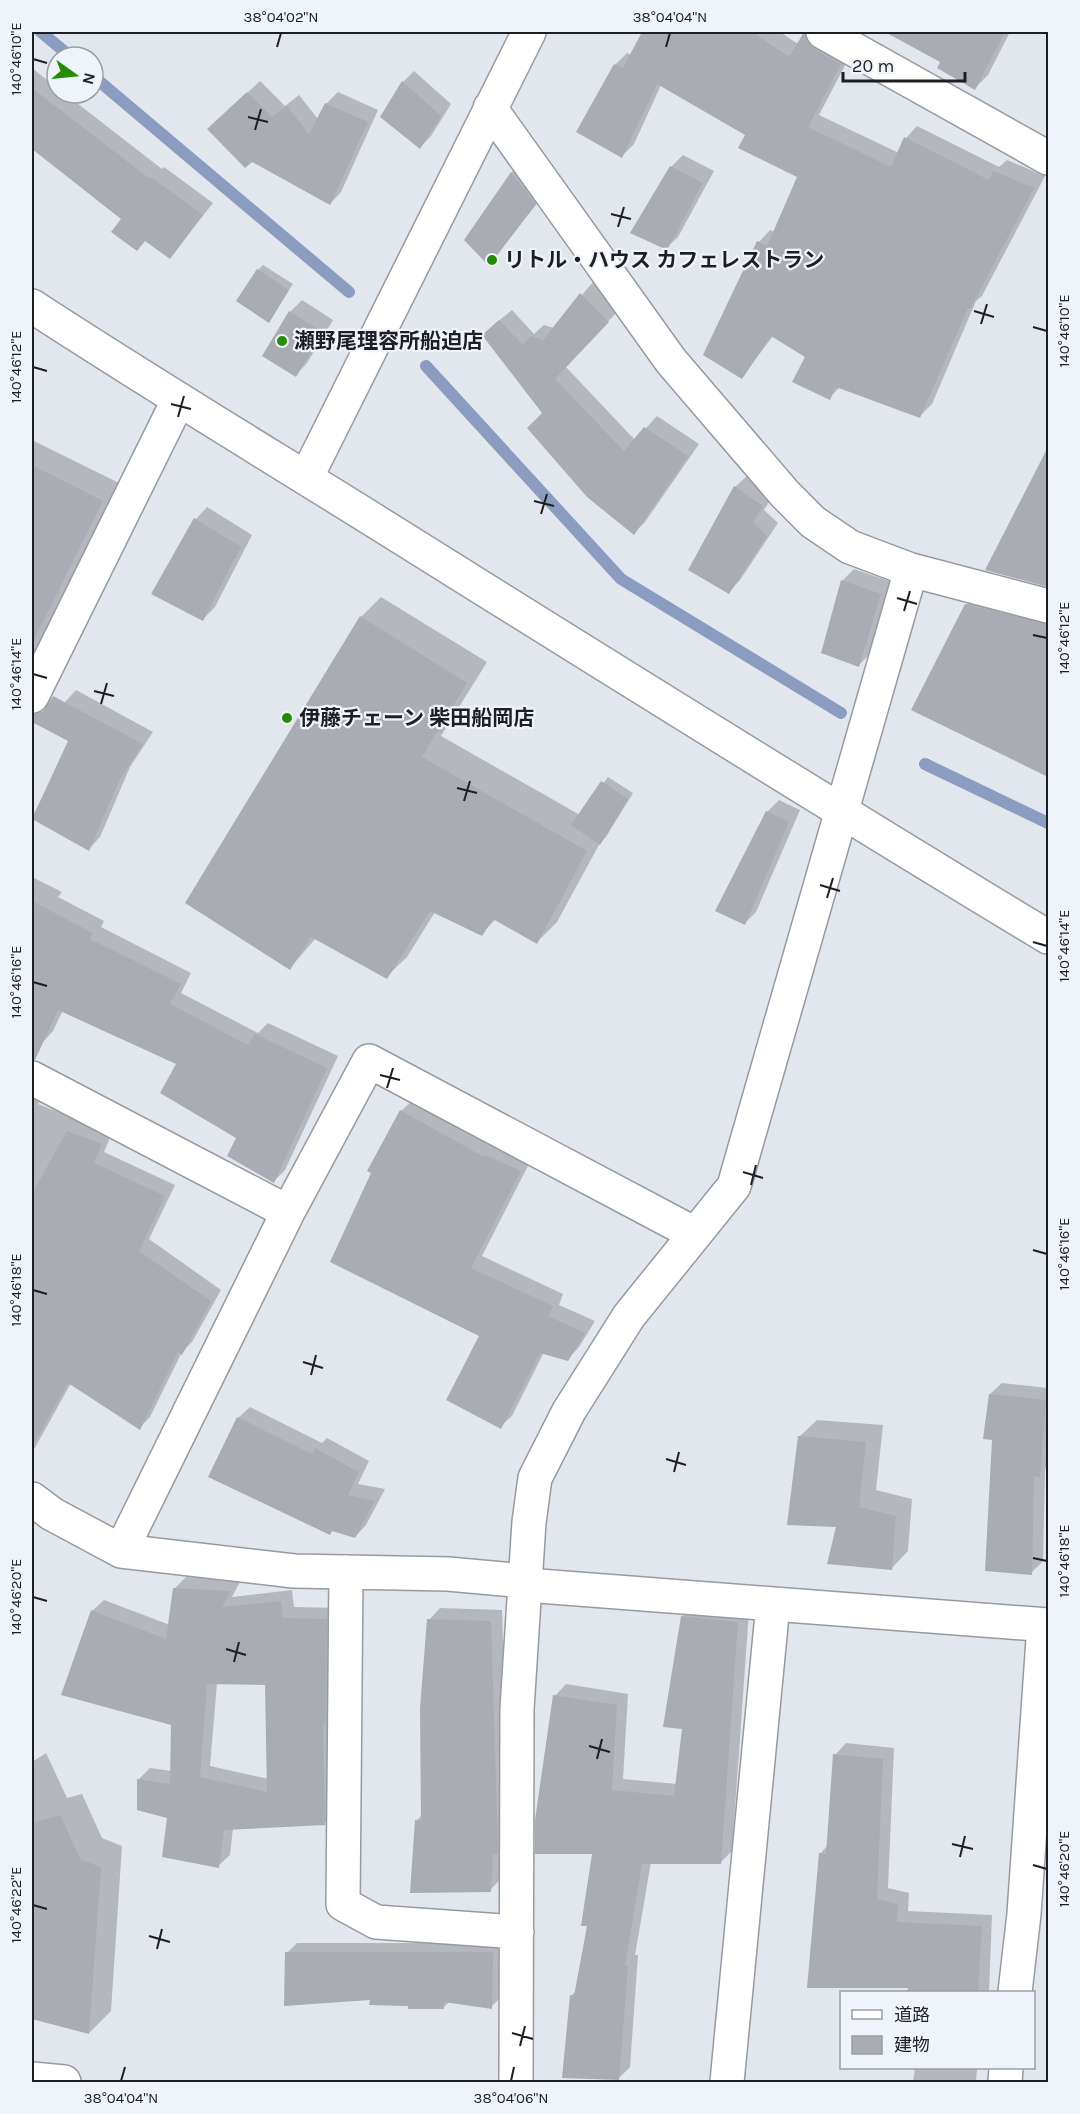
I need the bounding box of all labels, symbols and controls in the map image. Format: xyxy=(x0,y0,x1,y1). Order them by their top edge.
text: 38°04'02"N xyxy=(244,8,318,26)
text: 38°04'04"N xyxy=(633,8,707,26)
text: 140°46'10"E xyxy=(7,22,25,96)
north arrow xyxy=(45,45,105,105)
scale bar xyxy=(843,45,964,83)
text: 20 m xyxy=(852,55,894,77)
text: N xyxy=(78,71,100,87)
place label: リトル・ハウス カフェレストラン xyxy=(504,248,824,272)
marker: リトル・ハウス カフェレストラン xyxy=(485,253,499,267)
text: 140°46'10"E xyxy=(1055,294,1073,368)
place label: 瀬野尾理容所船迫店 xyxy=(294,329,483,353)
text: 140°46'12"E xyxy=(7,331,25,404)
marker: 瀬野尾理容所船迫店 xyxy=(275,334,289,348)
text: 140°46'12"E xyxy=(1055,602,1073,675)
text: 140°46'14"E xyxy=(7,638,25,710)
place label: 伊藤チェーン 柴田船岡店 xyxy=(299,706,534,730)
marker: 伊藤チェーン 柴田船岡店 xyxy=(280,711,294,725)
text: 140°46'14"E xyxy=(1055,910,1073,982)
text: 140°46'16"E xyxy=(7,946,25,1018)
text: 140°46'16"E xyxy=(1055,1218,1073,1290)
text: 140°46'18"E xyxy=(7,1253,25,1327)
text: 140°46'18"E xyxy=(1055,1524,1073,1598)
text: 140°46'20"E xyxy=(7,1559,25,1635)
text: 140°46'20"E xyxy=(1055,1831,1073,1907)
text: 140°46'22"E xyxy=(7,1867,25,1943)
legend xyxy=(840,1991,1035,2069)
text: 道路 xyxy=(894,2004,930,2026)
text: 建物 xyxy=(894,2034,930,2056)
text: 38°04'04"N xyxy=(84,2089,158,2107)
text: 38°04'06"N xyxy=(474,2089,548,2107)

